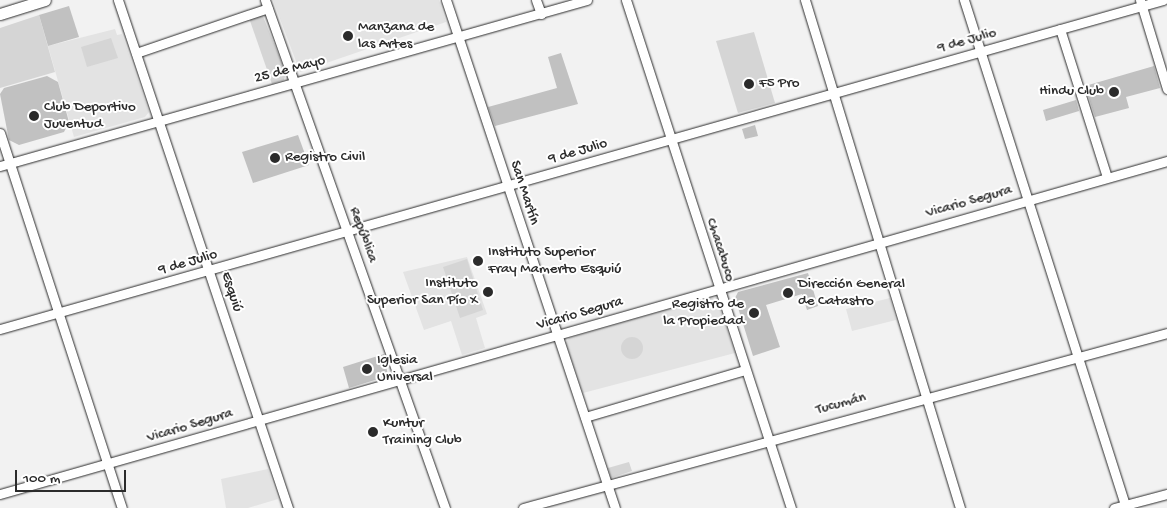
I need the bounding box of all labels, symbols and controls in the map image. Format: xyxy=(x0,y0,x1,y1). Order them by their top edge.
place label: Manzana de las Artes xyxy=(358,18,434,53)
street label: 9 de Julio xyxy=(935,24,999,58)
marker: Manzana de las Artes xyxy=(342,30,354,42)
street label: 25 de Mayo xyxy=(253,52,327,88)
place label: F5 Pro xyxy=(759,75,799,93)
marker: F5 Pro xyxy=(743,78,755,90)
place label: Hindu Club xyxy=(1039,83,1104,101)
marker: Hindu Club xyxy=(1108,86,1120,98)
place label: Club Deportivo Juventud xyxy=(44,98,136,133)
marker: Club Deportivo Juventud xyxy=(28,110,40,122)
street label: 9 de Julio xyxy=(546,135,610,169)
place label: Registro Civil xyxy=(285,149,365,167)
marker: Registro Civil xyxy=(269,152,281,164)
street label: San Martín xyxy=(505,159,543,227)
street label: Vicario Segura xyxy=(924,181,1014,223)
street label: República xyxy=(345,205,381,265)
street label: Chacabuco xyxy=(701,216,739,284)
place label: Instituto Superior Fray Mamerto Esquiú xyxy=(488,243,621,278)
street label: 9 de Julio xyxy=(156,246,220,280)
marker: Instituto Superior Fray Mamerto Esquiú xyxy=(472,255,484,267)
street label: Esquiú xyxy=(216,270,246,314)
place label: Instituto Superior San Pío X xyxy=(367,274,478,309)
place label: Dirección General de Catastro xyxy=(798,275,905,310)
marker: Instituto Superior San Pío X xyxy=(482,286,494,298)
marker: Dirección General de Catastro xyxy=(782,287,794,299)
street label: Vicario Segura xyxy=(535,293,625,335)
place label: Registro de la Propiedad xyxy=(663,295,744,330)
marker: Registro de la Propiedad xyxy=(748,307,760,319)
place label: Iglesia Universal xyxy=(377,351,433,386)
marker: Iglesia Universal xyxy=(361,363,373,375)
street label: Tucumán xyxy=(814,389,868,419)
street label: Vicario Segura xyxy=(145,404,235,448)
place label: Kuntur Training Club xyxy=(383,414,462,449)
marker: Kuntur Training Club xyxy=(367,426,379,438)
scale bar xyxy=(18,460,129,492)
text: 100 m xyxy=(23,470,60,488)

